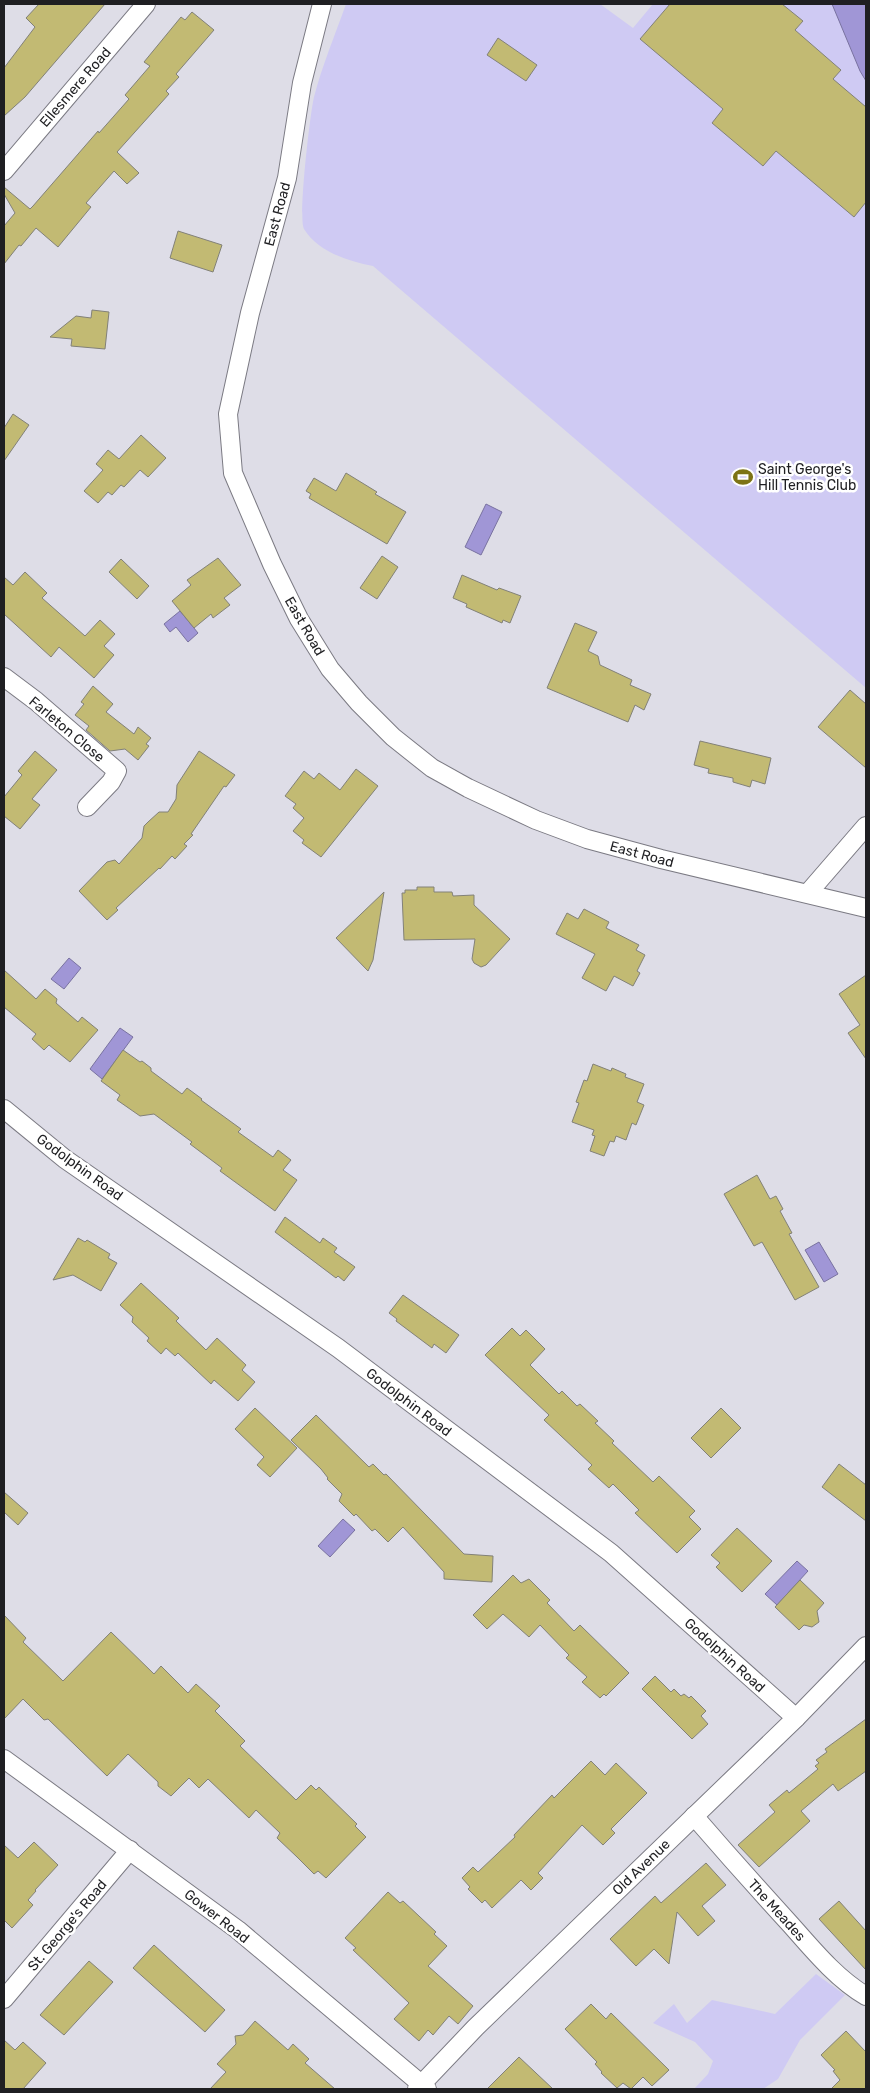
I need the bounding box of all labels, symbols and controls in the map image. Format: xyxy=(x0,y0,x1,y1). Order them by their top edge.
street label: Ellesmere Road xyxy=(36,44,115,131)
street label: East Road xyxy=(261,180,294,248)
place label: Saint George's Hill Tennis Club xyxy=(758,461,856,494)
sports icon: Saint George's Hill Tennis Club xyxy=(732,466,754,488)
street label: East Road xyxy=(281,594,328,659)
street label: Farleton Close xyxy=(26,693,108,766)
street label: East Road xyxy=(608,838,676,871)
street label: Godolphin Road xyxy=(33,1130,126,1204)
street label: Godolphin Road xyxy=(363,1365,455,1440)
street label: Godolphin Road xyxy=(681,1615,769,1696)
street label: Old Avenue xyxy=(609,1836,674,1899)
street label: St. George's Road xyxy=(24,1876,111,1974)
street label: The Meades xyxy=(744,1876,809,1945)
street label: Gower Road xyxy=(181,1886,253,1947)

